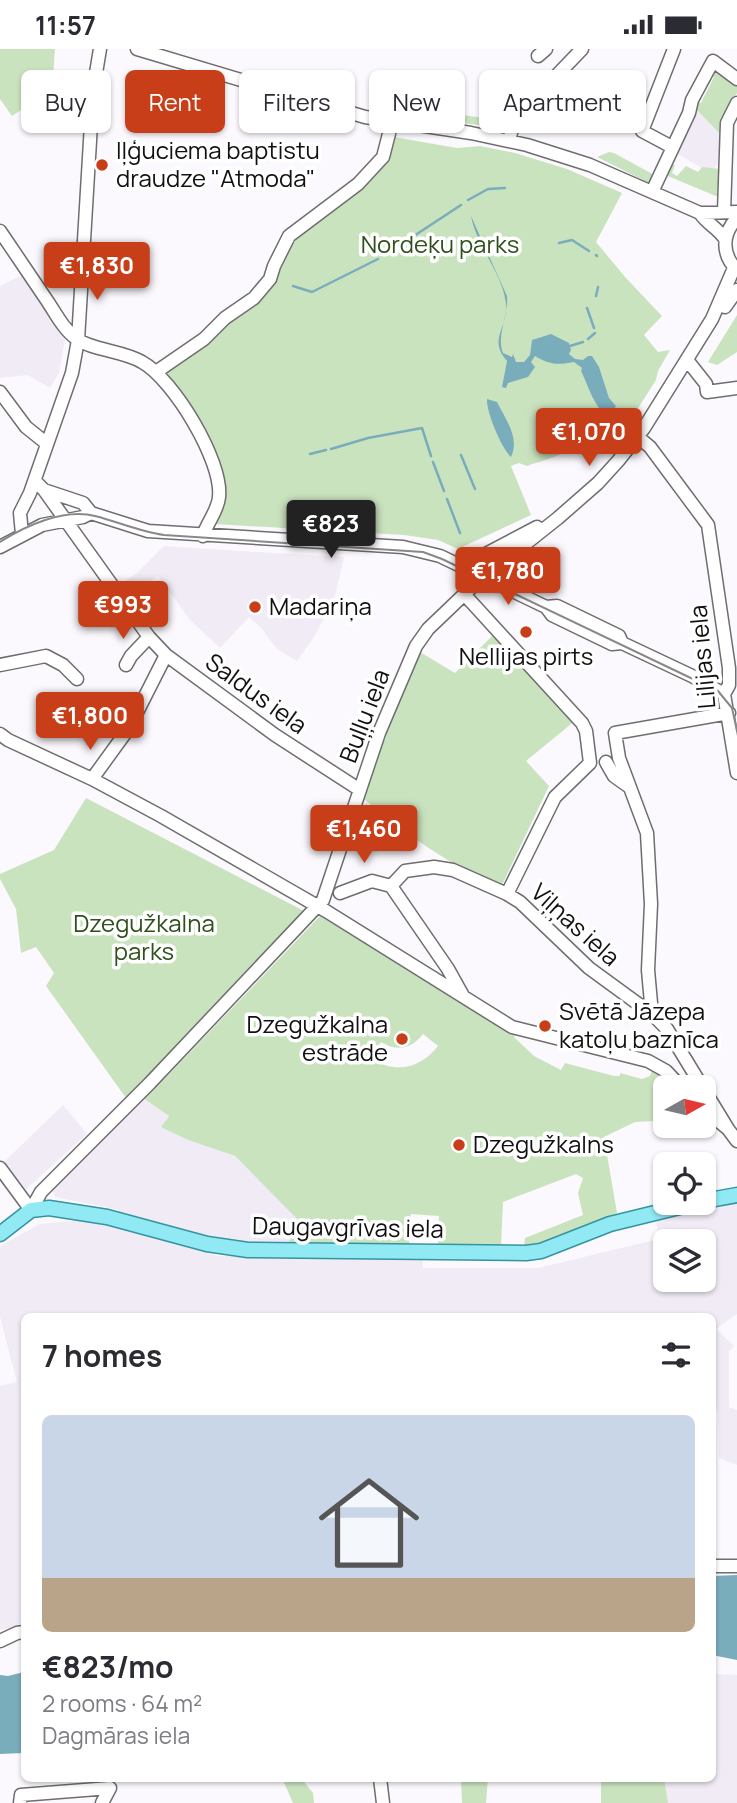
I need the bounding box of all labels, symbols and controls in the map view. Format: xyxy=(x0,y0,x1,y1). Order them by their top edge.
text: 11:57 xyxy=(35,7,96,43)
chip: Buy xyxy=(21,70,111,133)
chip: Rent xyxy=(125,70,225,133)
chip: Filters xyxy=(239,70,355,133)
chip: New xyxy=(369,70,465,133)
chip: Apartment xyxy=(479,70,646,133)
place label: Iļģuciema baptistu draudze "Atmoda" xyxy=(116,133,320,194)
marker: Iļģuciema baptistu draudze "Atmoda" xyxy=(94,157,110,173)
park label: Nordeķu parks xyxy=(361,227,519,260)
pin: €1,830 xyxy=(40,243,154,302)
text: €1,830 xyxy=(60,249,134,281)
pin: €1,070 xyxy=(532,409,646,468)
text: €1,070 xyxy=(552,415,626,447)
pin: €823 xyxy=(290,501,372,560)
text: €823 xyxy=(303,507,359,539)
pin: €1,780 xyxy=(451,547,565,607)
text: €1,780 xyxy=(471,554,545,586)
pin: €993 xyxy=(82,581,164,641)
text: €993 xyxy=(94,588,152,620)
place label: Madariņa xyxy=(269,589,372,622)
marker: Madariņa xyxy=(247,599,263,615)
street label: Lilijas iela xyxy=(681,604,722,711)
marker: Nellijas pirts xyxy=(518,624,534,640)
place label: Nellijas pirts xyxy=(459,639,593,672)
street label: Saldus iela xyxy=(199,645,314,741)
street label: Buļļu iela xyxy=(331,664,397,767)
pin: €1,800 xyxy=(33,693,147,752)
text: €1,800 xyxy=(52,699,128,731)
pin: €1,460 xyxy=(307,805,421,865)
text: €1,460 xyxy=(326,812,402,844)
street label: Viļņas iela xyxy=(525,875,627,973)
park label: Dzegužkalna parks xyxy=(73,906,215,967)
place label: Svētā Jāzepa katoļu baznīca xyxy=(559,994,719,1055)
place label: Dzegužkalna estrāde xyxy=(247,1007,388,1068)
marker: Svētā Jāzepa katoļu baznīca xyxy=(537,1018,553,1034)
marker: Dzegužkalna estrāde xyxy=(394,1031,410,1047)
north arrow xyxy=(653,1075,716,1137)
map controls xyxy=(653,1075,716,1292)
place label: Dzegužkalns xyxy=(473,1127,614,1160)
marker: Dzegužkalns xyxy=(451,1137,467,1153)
button: locate xyxy=(653,1152,716,1215)
street label: Daugavgrīvas iela xyxy=(252,1208,444,1245)
button: layers xyxy=(653,1229,716,1292)
text: 7 homes xyxy=(42,1335,162,1376)
icon: filters xyxy=(657,1336,695,1374)
icon: home xyxy=(306,1460,432,1586)
text: €823/mo xyxy=(42,1646,174,1687)
text: 2 rooms · 64 m² xyxy=(42,1687,202,1719)
text: Dagmāras iela xyxy=(42,1719,190,1751)

